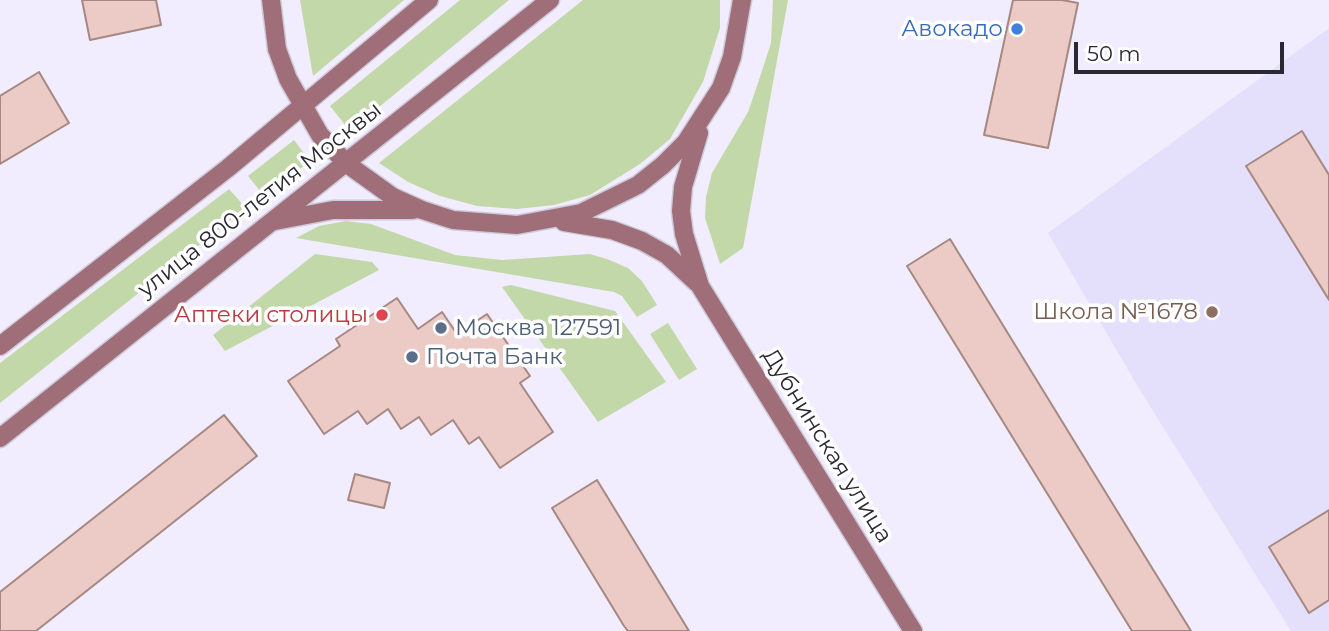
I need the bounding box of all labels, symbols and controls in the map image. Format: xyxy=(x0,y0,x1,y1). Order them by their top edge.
place label: Авокадо xyxy=(901,15,1003,43)
marker: Авокадо xyxy=(1009,21,1025,37)
scale bar xyxy=(1077,28,1287,72)
text: 50 m xyxy=(1087,41,1141,66)
street label: улица 800-летия Москвы xyxy=(133,96,387,304)
place label: Школа №1678 xyxy=(1033,298,1198,326)
place label: Аптеки столицы xyxy=(174,301,368,329)
marker: Школа №1678 xyxy=(1204,304,1220,320)
marker: Аптеки столицы xyxy=(374,307,390,323)
place label: Москва 127591 xyxy=(455,314,621,342)
marker: Москва 127591 xyxy=(433,320,449,336)
place label: Почта Банк xyxy=(426,343,563,371)
street label: Дубнинская улица xyxy=(756,344,898,548)
marker: Почта Банк xyxy=(404,349,420,365)

